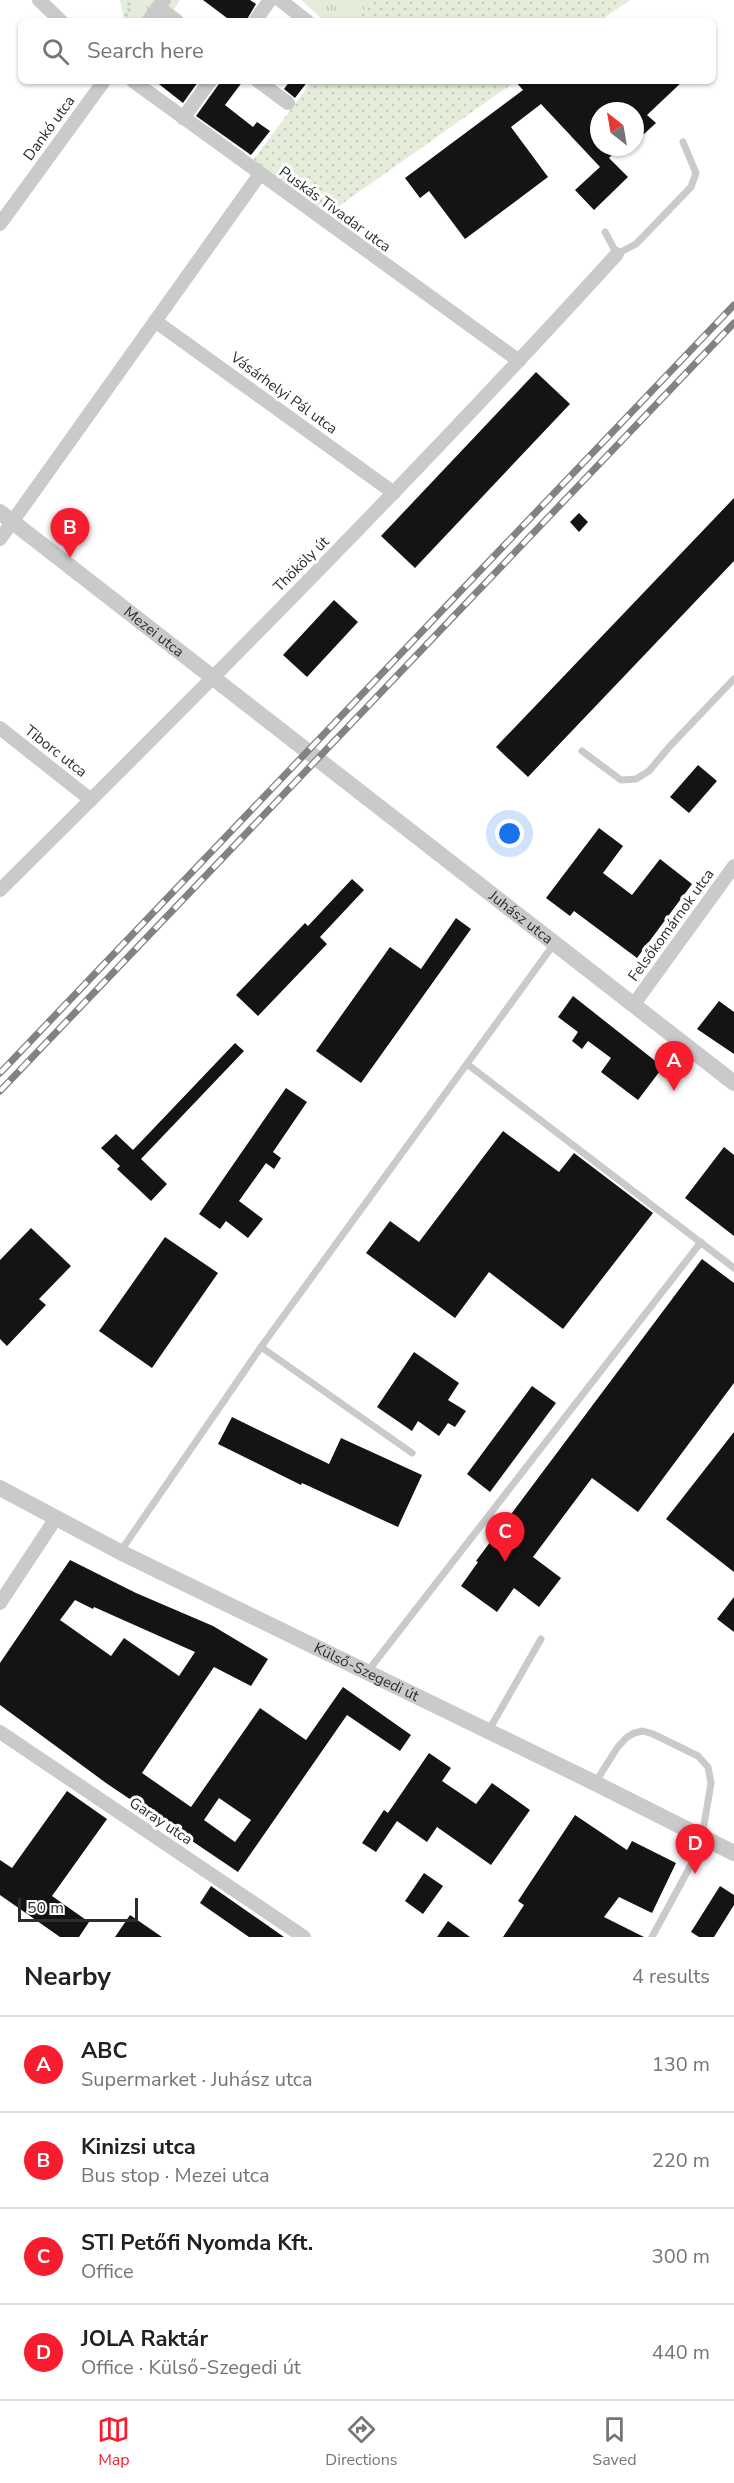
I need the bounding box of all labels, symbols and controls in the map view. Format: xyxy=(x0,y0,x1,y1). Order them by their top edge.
search box xyxy=(18,18,716,84)
icon: search xyxy=(39,35,72,68)
text: Search here xyxy=(87,36,204,66)
street label: Dankó utca xyxy=(19,92,79,164)
north arrow xyxy=(590,102,644,156)
street label: Puskás Tivadar utca xyxy=(275,162,395,256)
street label: Vásárhelyi Pál utca xyxy=(226,347,341,439)
pin: B xyxy=(50,508,90,558)
street label: Thököly út xyxy=(269,531,334,596)
street label: Mezei utca xyxy=(120,602,188,662)
street label: Tiborc utca xyxy=(21,720,91,782)
your location xyxy=(495,819,524,848)
street label: Felsőkomárnok utca xyxy=(623,865,719,985)
street label: Juhász utca xyxy=(484,885,557,949)
pin: A xyxy=(654,1042,694,1091)
pin: C xyxy=(486,1512,524,1562)
street label: Külső-Szegedi út xyxy=(311,1638,423,1706)
street label: Garay utca xyxy=(126,1793,196,1849)
pin: D xyxy=(676,1824,714,1874)
scale bar xyxy=(18,1895,138,1922)
text: 50 m xyxy=(27,1897,64,1919)
text: Nearby xyxy=(24,1959,111,1994)
text: 4 results xyxy=(632,1963,710,1990)
text: ABC xyxy=(81,2036,127,2066)
text: A xyxy=(36,2051,51,2078)
text: 130 m xyxy=(652,2051,710,2078)
text: Supermarket · Juhász utca xyxy=(81,2066,313,2093)
text: Kinizsi utca xyxy=(81,2132,196,2162)
text: B xyxy=(37,2147,50,2174)
text: 220 m xyxy=(652,2147,710,2174)
text: Bus stop · Mezei utca xyxy=(81,2162,270,2189)
text: STI Petőfi Nyomda Kft. xyxy=(81,2228,313,2258)
text: C xyxy=(37,2243,50,2270)
text: 300 m xyxy=(652,2243,710,2270)
text: Office xyxy=(81,2258,134,2285)
text: JOLA Raktár xyxy=(81,2324,208,2354)
text: D xyxy=(36,2339,51,2366)
text: 440 m xyxy=(652,2339,710,2366)
text: Office · Külső-Szegedi út xyxy=(81,2354,301,2381)
tab: Map xyxy=(97,2413,130,2471)
tab: Directions xyxy=(325,2413,397,2471)
tab: Saved xyxy=(592,2413,637,2471)

